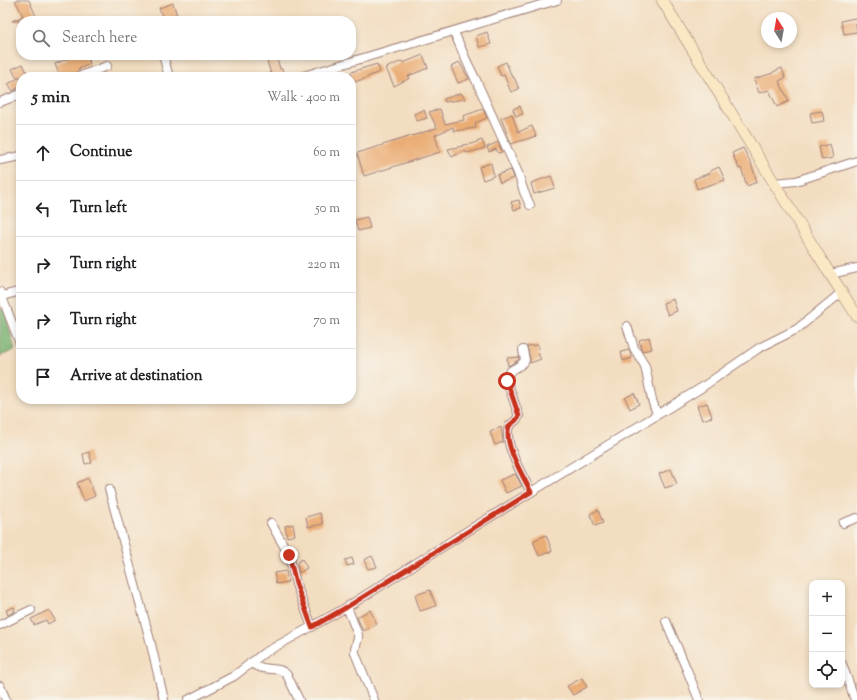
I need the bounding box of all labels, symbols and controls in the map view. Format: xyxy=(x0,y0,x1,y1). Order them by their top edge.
north arrow xyxy=(761,12,797,48)
search box xyxy=(16,16,356,60)
icon: search xyxy=(30,27,52,49)
text: Search here xyxy=(62,28,137,49)
text: 5 min xyxy=(32,86,70,110)
text: Walk · 400 m xyxy=(267,89,340,107)
icon: ahead xyxy=(32,142,54,164)
text: Continue xyxy=(70,142,132,163)
text: 60 m xyxy=(313,144,340,162)
icon: left xyxy=(32,198,54,220)
text: Turn left xyxy=(70,198,127,219)
text: 50 m xyxy=(315,200,340,218)
icon: right xyxy=(32,254,54,276)
text: Turn right xyxy=(70,254,136,275)
text: 220 m xyxy=(307,256,340,274)
icon: right xyxy=(32,310,54,332)
text: Turn right xyxy=(70,310,136,331)
text: 70 m xyxy=(313,312,340,330)
icon: arrive xyxy=(32,366,54,388)
text: Arrive at destination xyxy=(70,366,203,387)
route start xyxy=(498,372,516,390)
route end xyxy=(280,546,298,564)
map controls xyxy=(809,580,845,688)
button: + xyxy=(809,580,845,616)
button: − xyxy=(809,616,845,652)
button: locate xyxy=(809,652,845,688)

